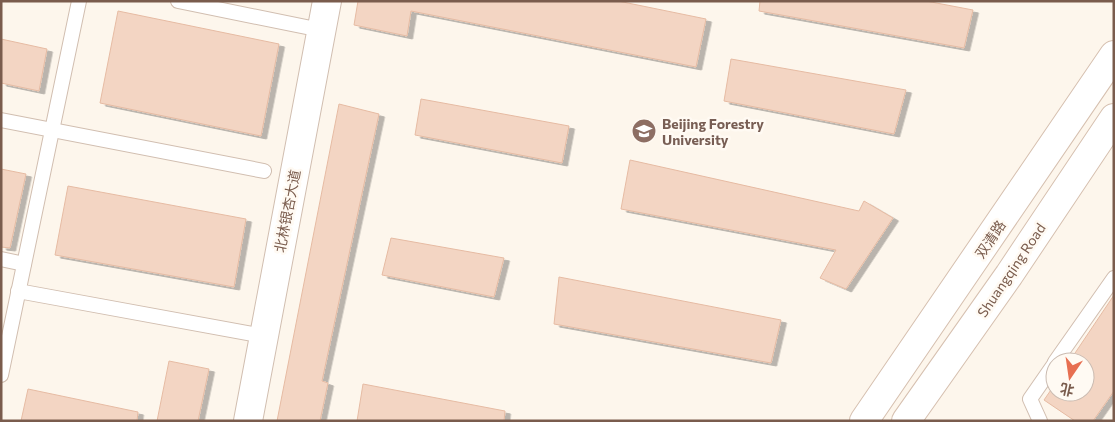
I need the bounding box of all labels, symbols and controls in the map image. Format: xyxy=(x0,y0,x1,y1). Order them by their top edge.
place label: Beijing Forestry University xyxy=(662,115,764,148)
school or university icon: Beijing Forestry University xyxy=(631,118,657,144)
street label: 北林银杏大道 xyxy=(271,168,303,254)
street label: 双清路 xyxy=(971,217,1009,261)
street label: Shuangqing Road xyxy=(973,220,1049,320)
north arrow xyxy=(1045,352,1095,402)
text: 北 xyxy=(1058,380,1076,400)

